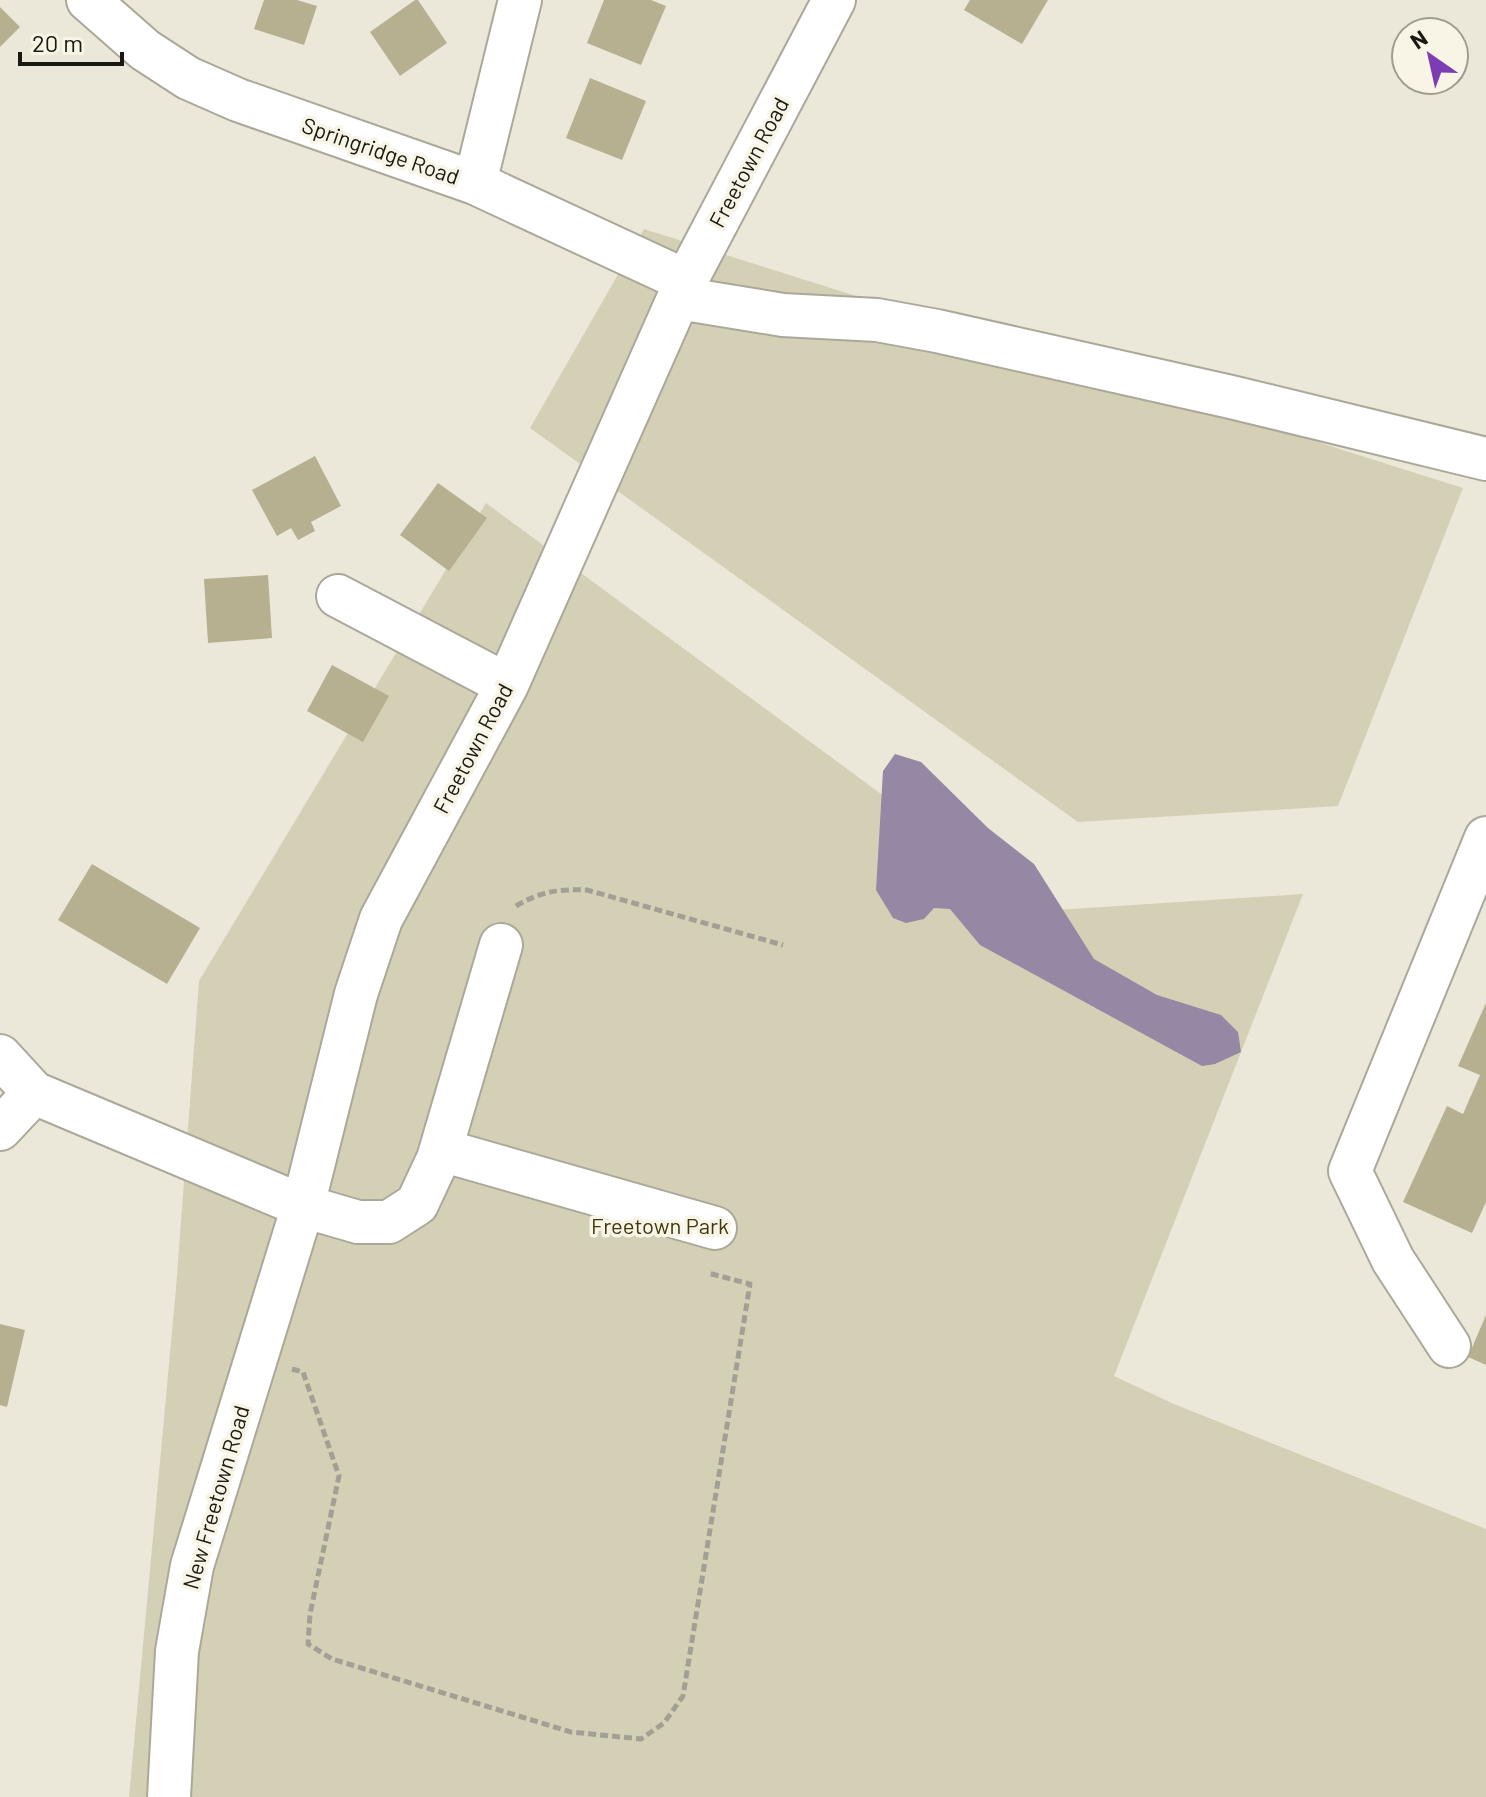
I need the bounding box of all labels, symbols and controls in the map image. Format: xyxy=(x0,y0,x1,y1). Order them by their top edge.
scale bar xyxy=(20,16,122,66)
north arrow xyxy=(1390,16,1470,96)
text: N xyxy=(1405,24,1432,53)
text: 20 m xyxy=(32,28,83,57)
street label: Freetown Road xyxy=(703,93,793,231)
street label: Springridge Road xyxy=(299,111,463,189)
street label: Freetown Road xyxy=(427,679,517,817)
park label: Freetown Park xyxy=(591,1212,729,1238)
street label: New Freetown Road xyxy=(176,1402,254,1592)

